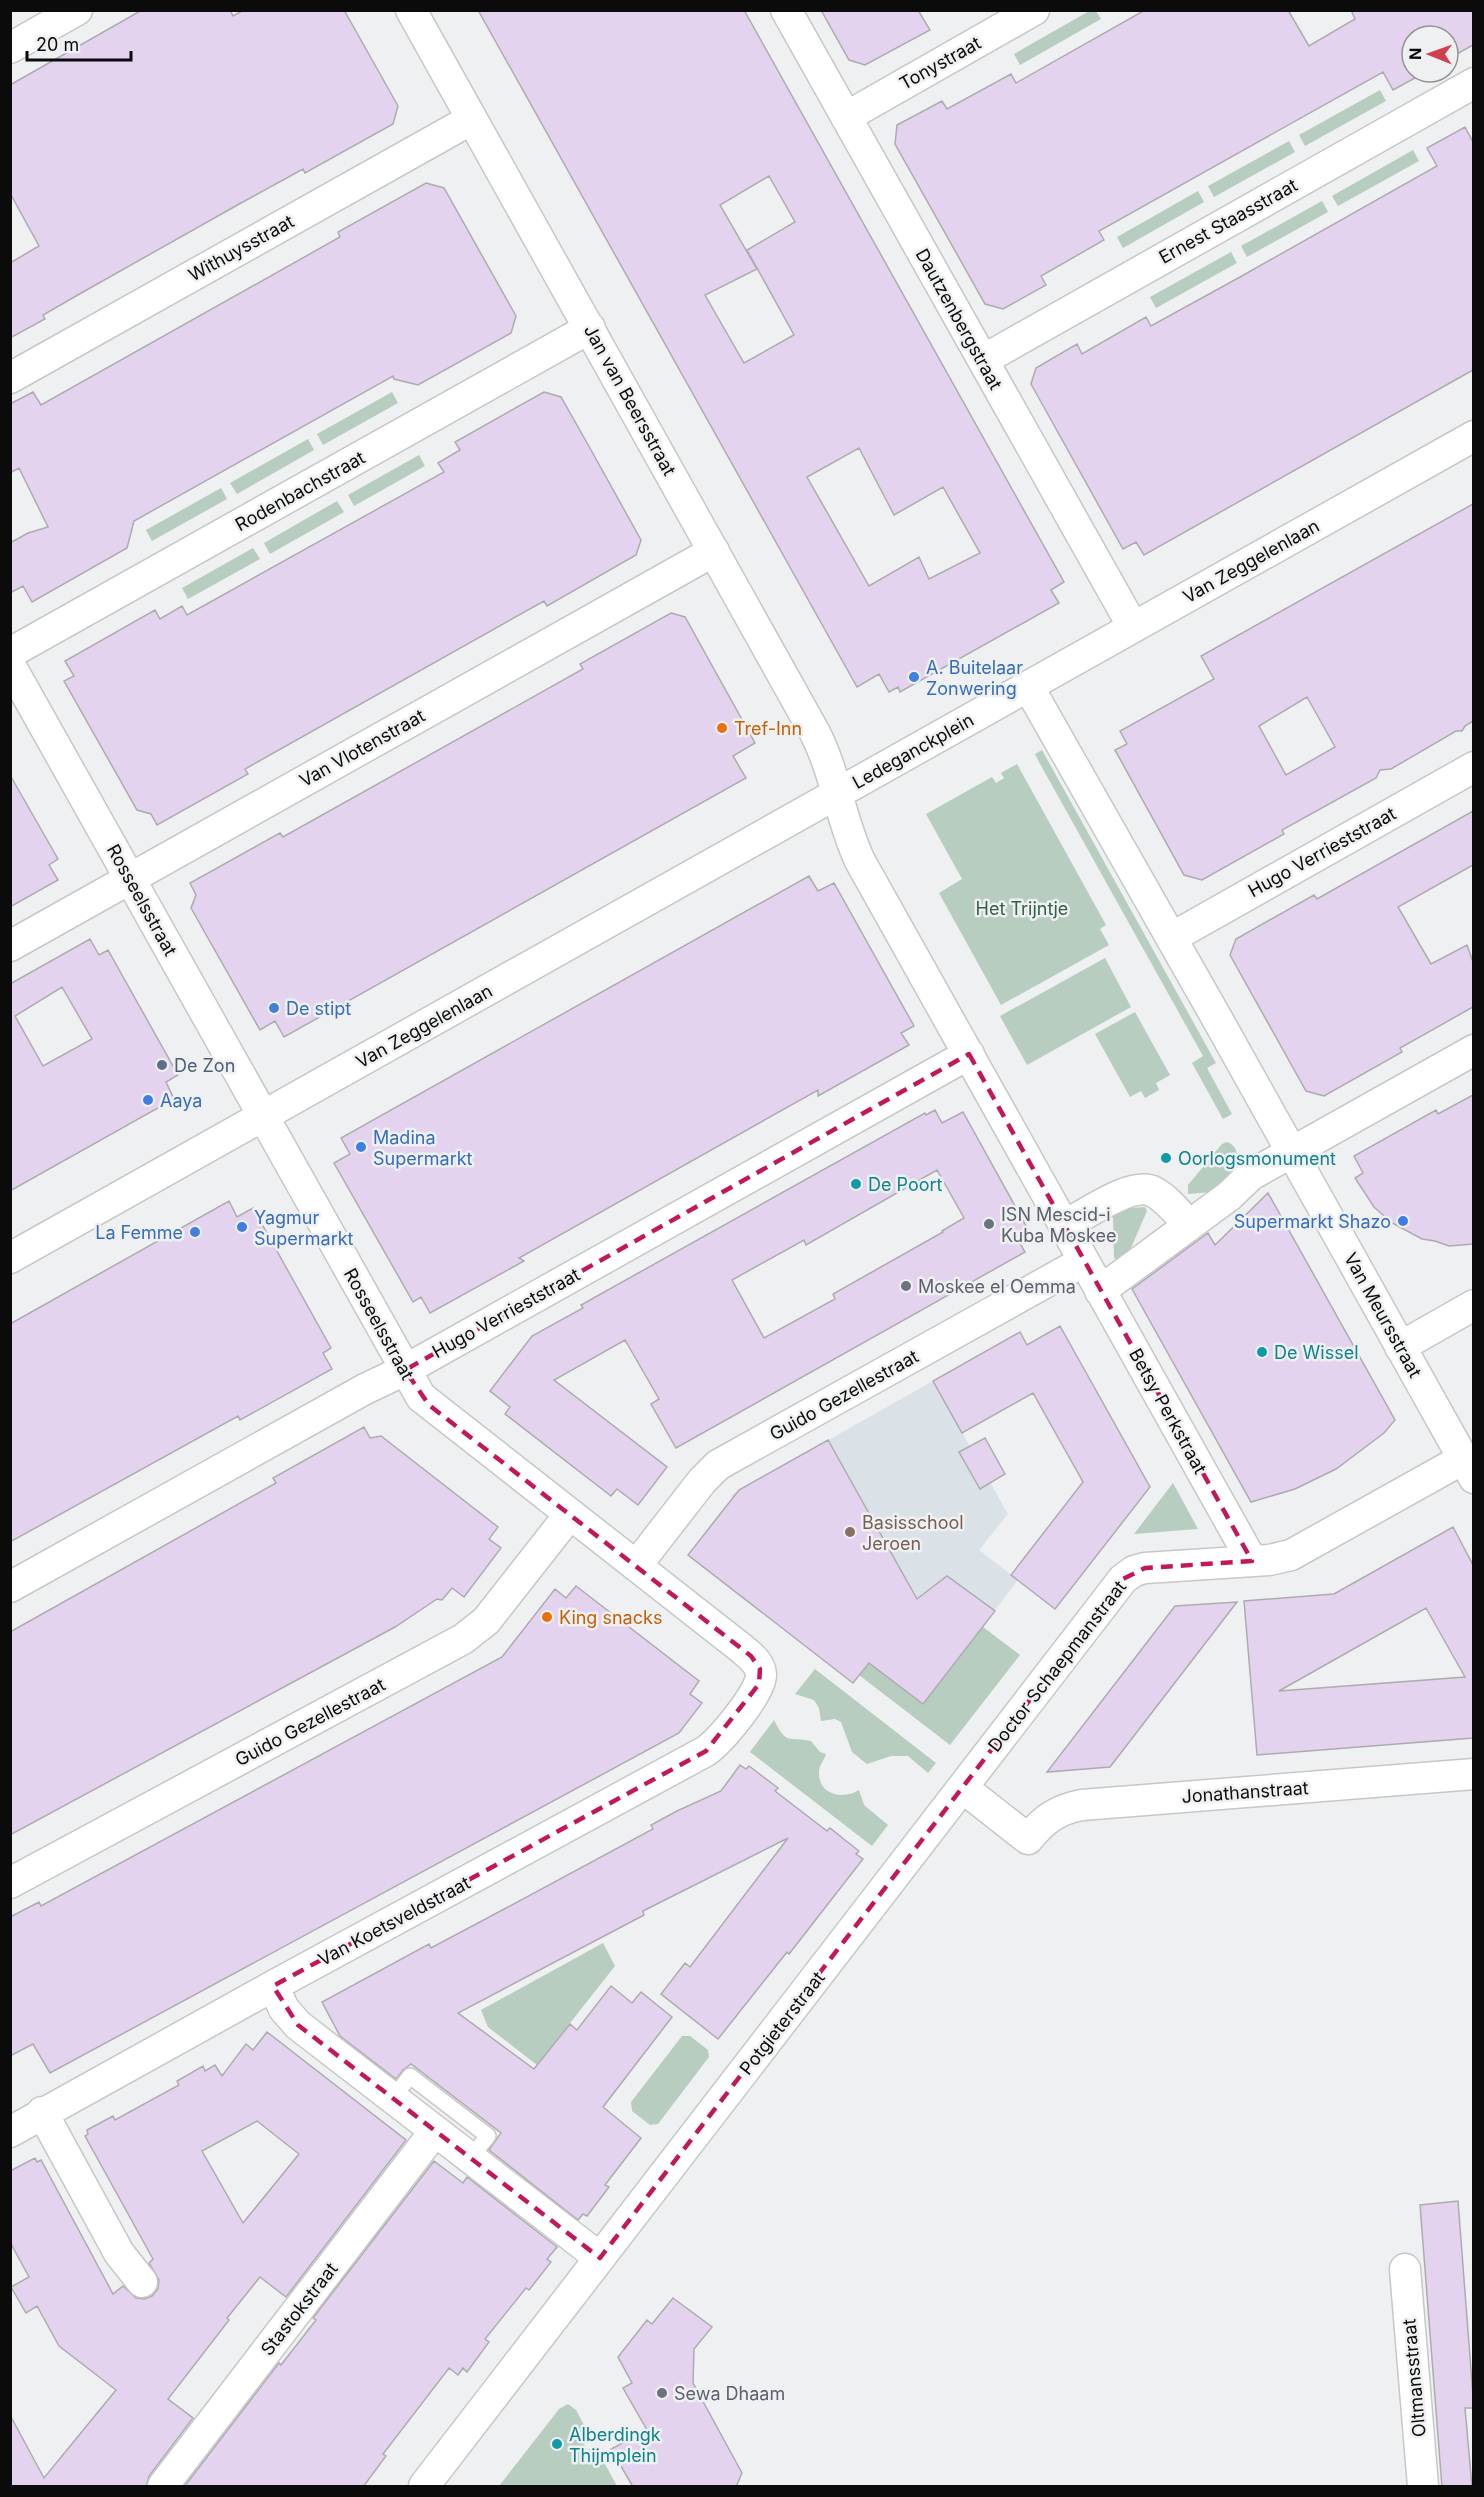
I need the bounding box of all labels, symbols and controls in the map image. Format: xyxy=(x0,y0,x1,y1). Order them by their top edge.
scale bar xyxy=(27,24,130,62)
north arrow xyxy=(1400,24,1460,84)
street label: Tonystraat xyxy=(896,32,984,94)
text: 20 m xyxy=(36,34,79,55)
text: N xyxy=(1405,47,1425,60)
street label: Ernest Staasstraat xyxy=(1155,174,1301,268)
street label: Withuysstraat xyxy=(185,210,297,286)
street label: Dautzenbergstraat xyxy=(912,245,1006,393)
street label: Jan van Beersstraat xyxy=(580,321,680,479)
street label: Rodenbachstraat xyxy=(232,447,368,535)
street label: Van Zeggelenlaan xyxy=(1179,515,1323,607)
place label: A. Buitelaar Zonwering xyxy=(926,657,1023,699)
marker: A. Buitelaar Zonwering xyxy=(907,670,921,684)
street label: Van Vlotenstraat xyxy=(296,705,428,791)
street label: Ledeganckplein xyxy=(849,709,977,793)
place label: Tref-Inn xyxy=(734,718,802,739)
marker: Tref-Inn xyxy=(715,721,729,735)
street label: Hugo Verrieststraat xyxy=(1245,803,1400,901)
street label: Rosseelsstraat xyxy=(103,841,181,960)
park label: Het Trijntje xyxy=(976,898,1068,919)
street label: Van Zeggelenlaan xyxy=(352,980,496,1072)
place label: De stipt xyxy=(286,998,351,1019)
marker: De stipt xyxy=(267,1001,281,1015)
place label: De Zon xyxy=(174,1055,235,1076)
marker: De Zon xyxy=(155,1058,169,1072)
place label: Aaya xyxy=(160,1090,202,1111)
marker: Aaya xyxy=(141,1093,155,1107)
place label: Madina Supermarkt xyxy=(373,1127,473,1169)
marker: Madina Supermarkt xyxy=(354,1140,368,1154)
place label: Oorlogsmonument xyxy=(1178,1148,1336,1169)
marker: Oorlogsmonument xyxy=(1159,1151,1173,1165)
place label: De Poort xyxy=(868,1174,943,1195)
marker: De Poort xyxy=(849,1177,863,1191)
place label: ISN Mescid-i Kuba Moskee xyxy=(1001,1204,1117,1246)
place label: Yagmur Supermarkt xyxy=(254,1207,354,1249)
place label: Supermarkt Shazo xyxy=(1234,1211,1391,1232)
marker: Supermarkt Shazo xyxy=(1396,1214,1410,1228)
marker: ISN Mescid-i Kuba Moskee xyxy=(982,1217,996,1231)
marker: Yagmur Supermarkt xyxy=(235,1220,249,1234)
place label: La Femme xyxy=(95,1222,183,1243)
marker: La Femme xyxy=(188,1225,202,1239)
street label: Van Meursstraat xyxy=(1340,1249,1426,1381)
street label: Hugo Verrieststraat xyxy=(429,1264,584,1362)
street label: Rosseelsstraat xyxy=(340,1265,418,1384)
place label: Moskee el Oemma xyxy=(918,1276,1076,1297)
marker: Moskee el Oemma xyxy=(899,1279,913,1293)
place label: De Wissel xyxy=(1274,1342,1359,1363)
street label: Guido Gezellestraat xyxy=(766,1345,922,1445)
street label: Betsy Perkstraat xyxy=(1125,1345,1211,1477)
marker: De Wissel xyxy=(1255,1345,1269,1359)
place label: Basisschool Jeroen xyxy=(862,1512,964,1554)
marker: Basisschool Jeroen xyxy=(843,1525,857,1539)
street label: Doctor Schaepmanstraat xyxy=(984,1576,1130,1756)
place label: King snacks xyxy=(559,1607,662,1628)
marker: King snacks xyxy=(540,1610,554,1624)
street label: Guido Gezellestraat xyxy=(232,1674,389,1770)
street label: Jonathanstraat xyxy=(1181,1777,1309,1807)
street label: Van Koetsveldstraat xyxy=(314,1872,474,1970)
street label: Potgieterstraat xyxy=(735,1967,829,2079)
street label: Stastokstraat xyxy=(256,2258,342,2360)
street label: Oltmansstraat xyxy=(1398,2318,1430,2438)
place label: Sewa Dhaam xyxy=(674,2383,785,2404)
marker: Sewa Dhaam xyxy=(655,2386,669,2400)
place label: Alberdingk Thijmplein xyxy=(569,2424,661,2466)
marker: Alberdingk Thijmplein xyxy=(550,2437,564,2451)

